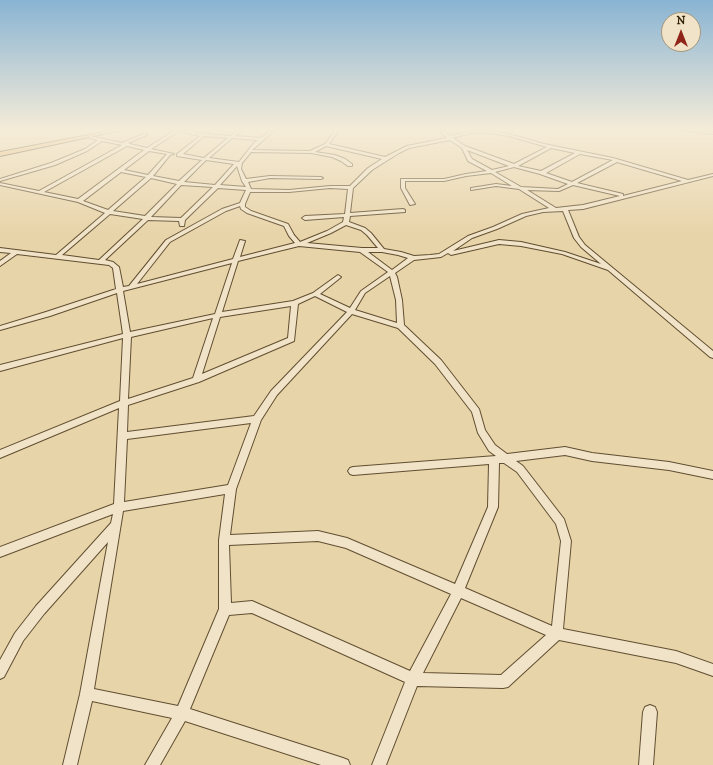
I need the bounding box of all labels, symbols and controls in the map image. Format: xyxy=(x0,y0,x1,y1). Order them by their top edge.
north arrow xyxy=(661,12,701,52)
text: N xyxy=(676,14,686,28)

